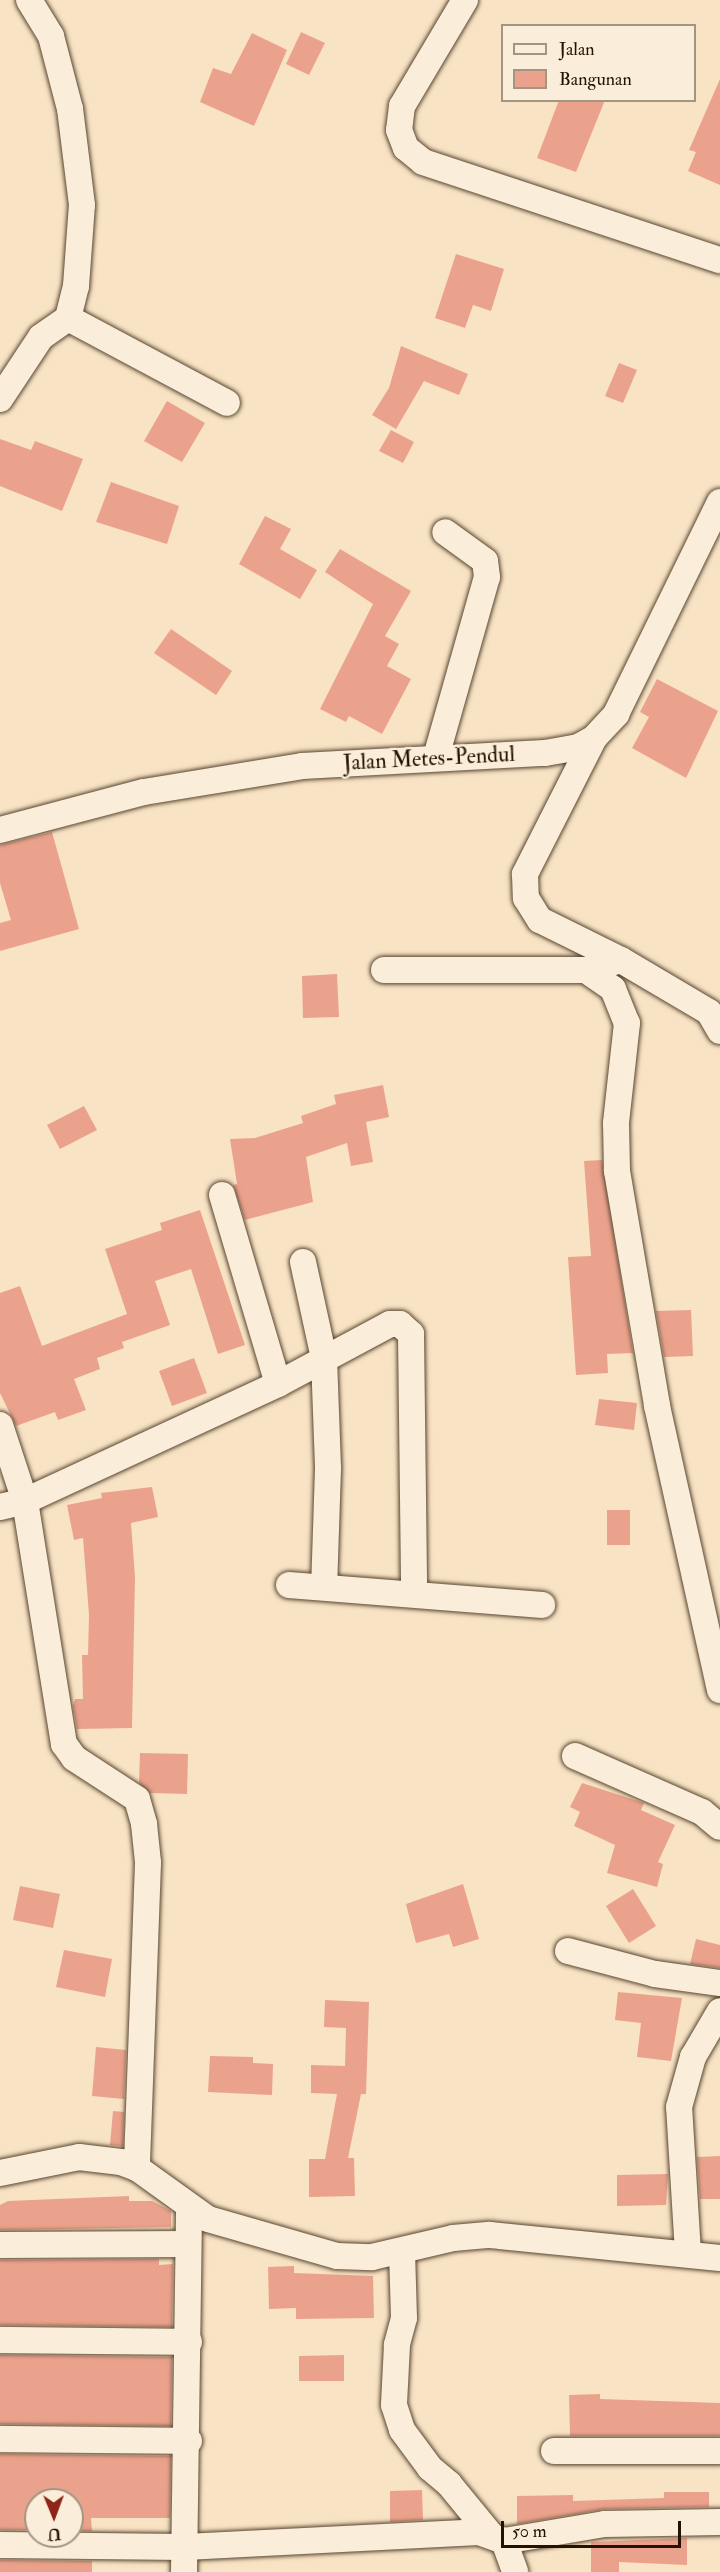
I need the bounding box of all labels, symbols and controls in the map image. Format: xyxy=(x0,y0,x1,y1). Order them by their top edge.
legend xyxy=(501,24,696,102)
text: Jalan xyxy=(559,38,595,61)
text: Bangunan xyxy=(559,68,632,91)
street label: Jalan Metes-Pendul xyxy=(342,741,516,777)
north arrow xyxy=(24,2488,84,2548)
scale bar xyxy=(504,2509,684,2547)
text: 50 m xyxy=(512,2520,547,2543)
text: U xyxy=(47,2524,61,2544)

